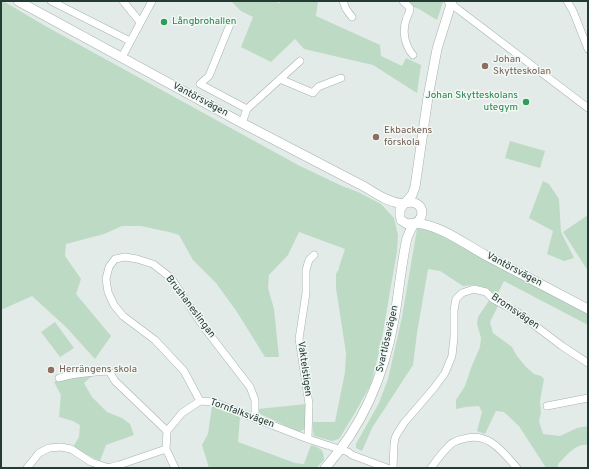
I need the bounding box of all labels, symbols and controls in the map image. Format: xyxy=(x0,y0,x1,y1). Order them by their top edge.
place label: Långbrohallen xyxy=(172,16,236,28)
marker: Långbrohallen xyxy=(159,17,169,27)
place label: Johan Skytteskolan xyxy=(493,54,551,78)
marker: Johan Skytteskolan xyxy=(480,61,490,71)
street label: Vantörsvägen xyxy=(170,80,230,120)
place label: Johan Skytteskolans utegym xyxy=(425,90,518,114)
marker: Johan Skytteskolans utegym xyxy=(521,97,531,107)
place label: Ekbackens förskola xyxy=(384,125,432,148)
marker: Ekbackens förskola xyxy=(371,132,381,142)
street label: Vantörsvägen xyxy=(484,250,544,290)
street label: Brushaneslingan xyxy=(163,273,217,341)
street label: Bromsvägen xyxy=(489,291,541,333)
street label: Svartlösavägen xyxy=(374,304,402,374)
street label: Vaktelstigen xyxy=(294,341,314,397)
place label: Herrängens skola xyxy=(59,364,137,376)
marker: Herrängens skola xyxy=(46,365,56,375)
street label: Tornfalksvägen xyxy=(208,397,276,431)

